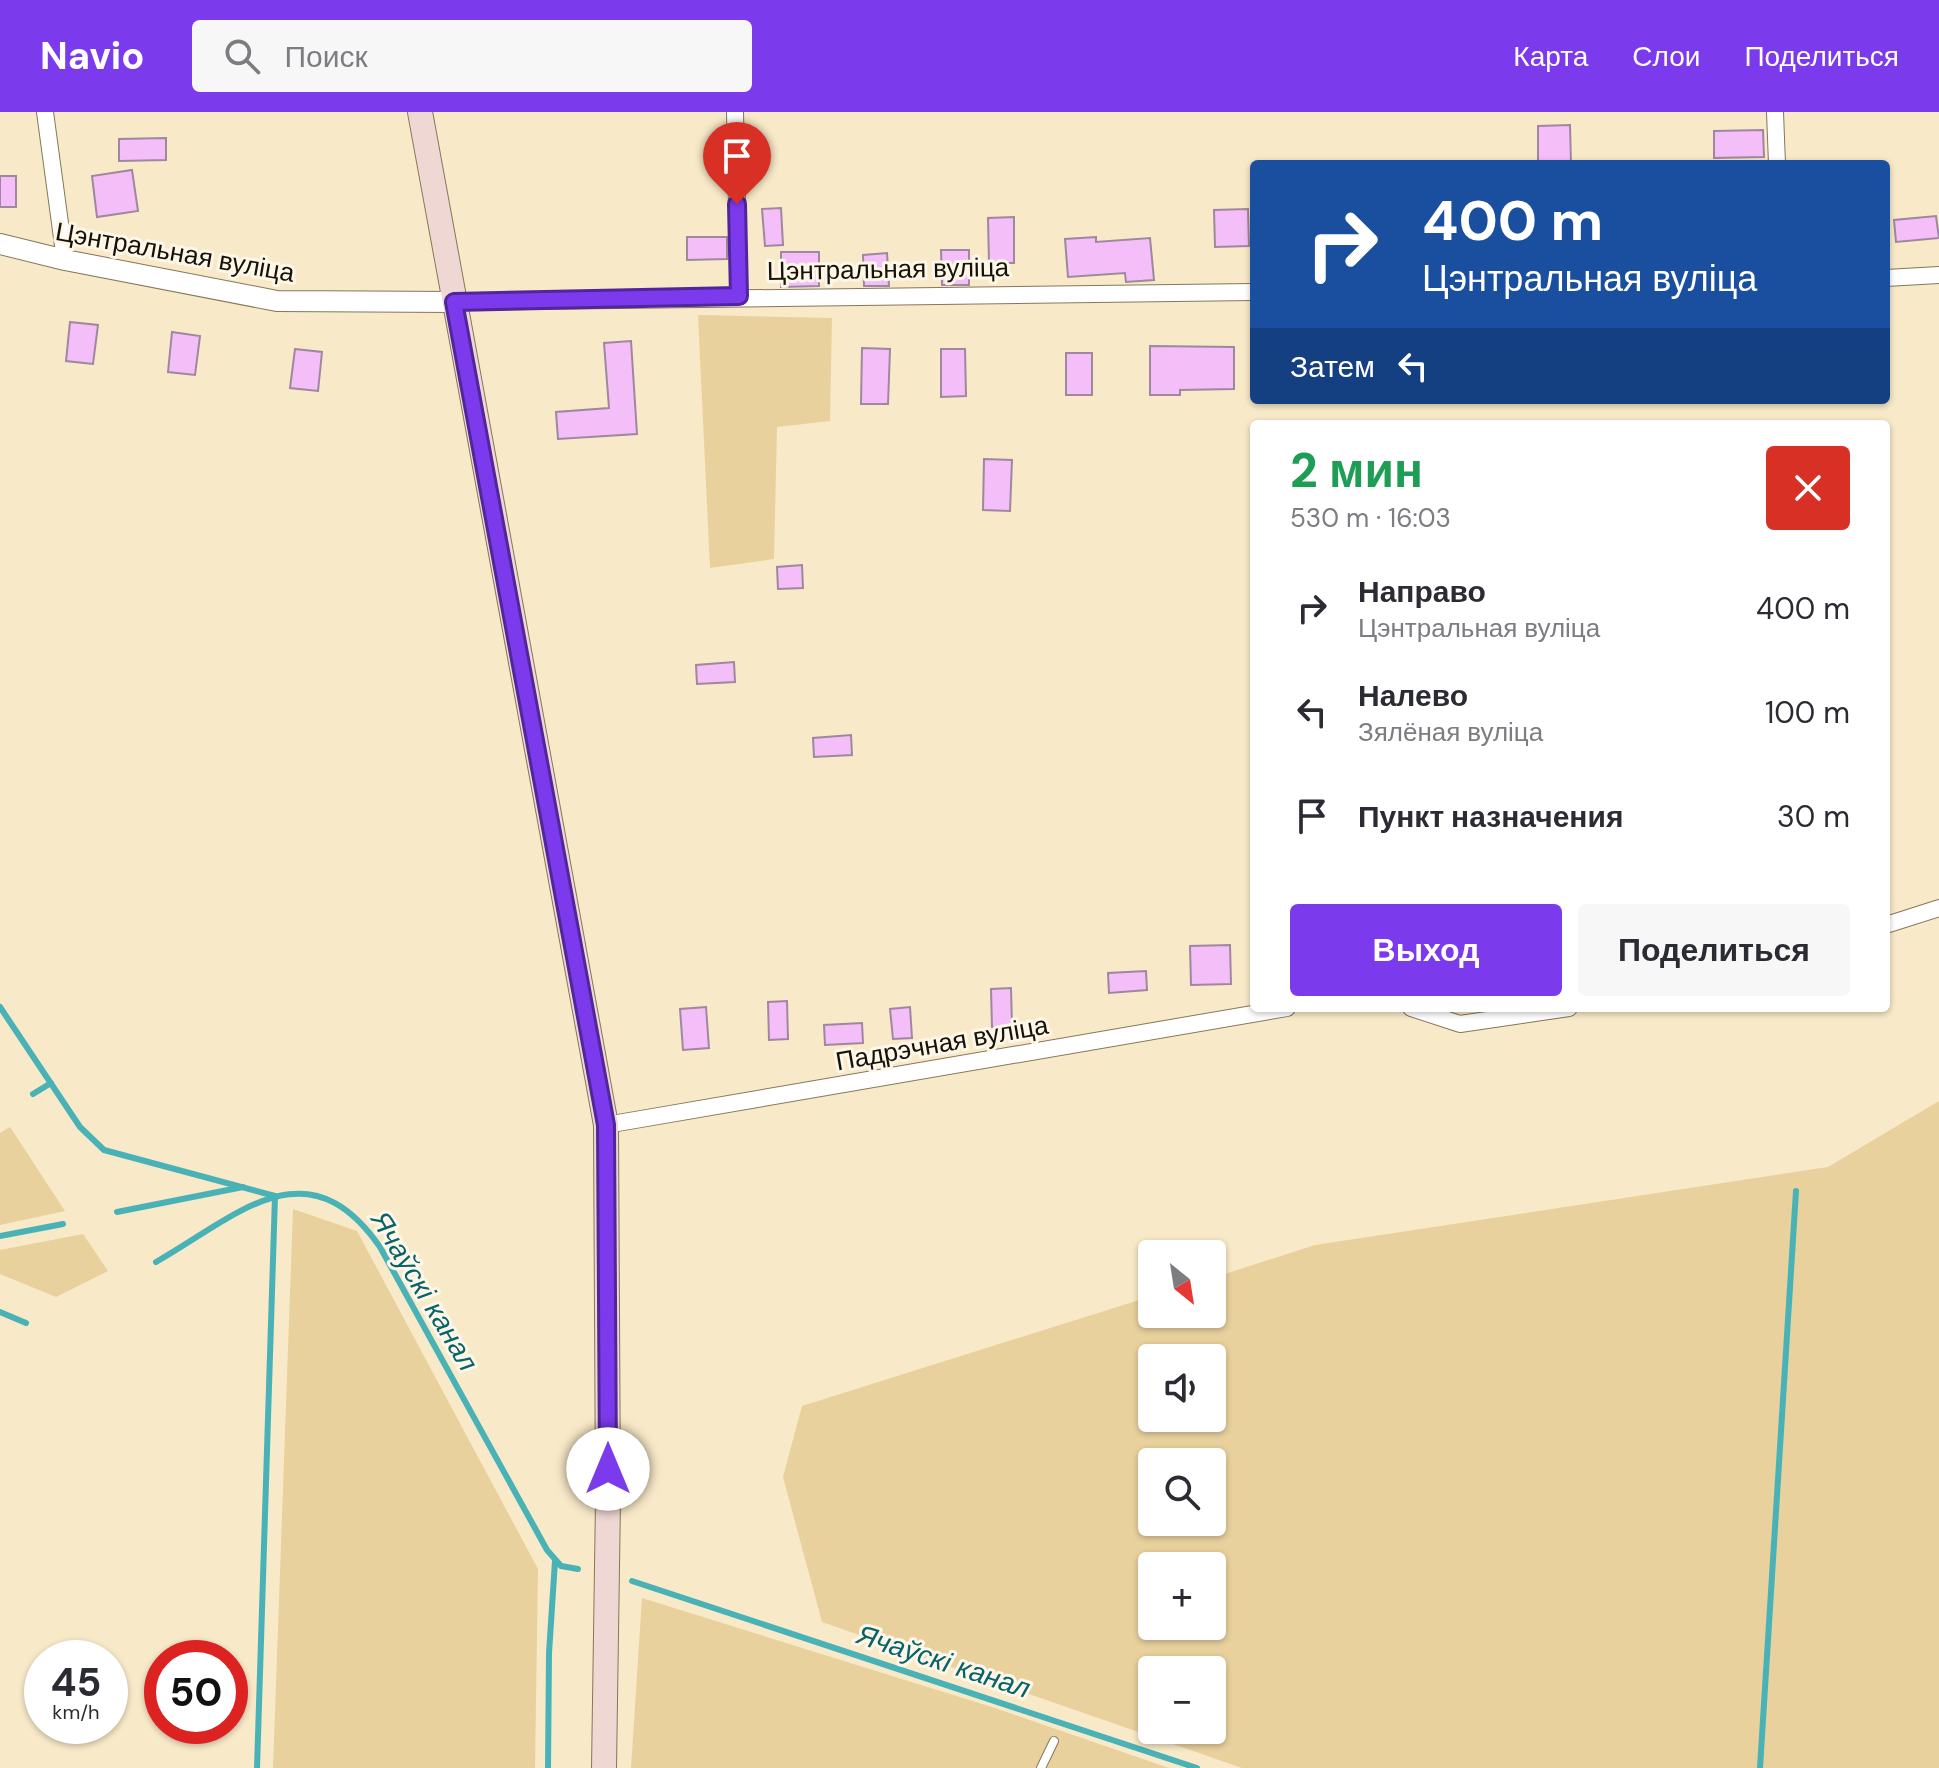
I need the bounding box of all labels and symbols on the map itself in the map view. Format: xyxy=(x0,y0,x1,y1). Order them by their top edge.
pin xyxy=(703,122,771,204)
street label: Цэнтральная вуліца xyxy=(53,214,298,290)
street label: Цэнтральная вуліца xyxy=(767,250,1010,288)
street label: Падрэчная вуліца xyxy=(833,1007,1052,1078)
water label: Ячаўскі канал xyxy=(361,1203,487,1378)
north arrow xyxy=(1138,1240,1226,1328)
position arrow xyxy=(566,1427,650,1511)
water label: Ячаўскі канал xyxy=(851,1615,1035,1707)
speed limit sign: 50 xyxy=(144,1640,248,1744)

